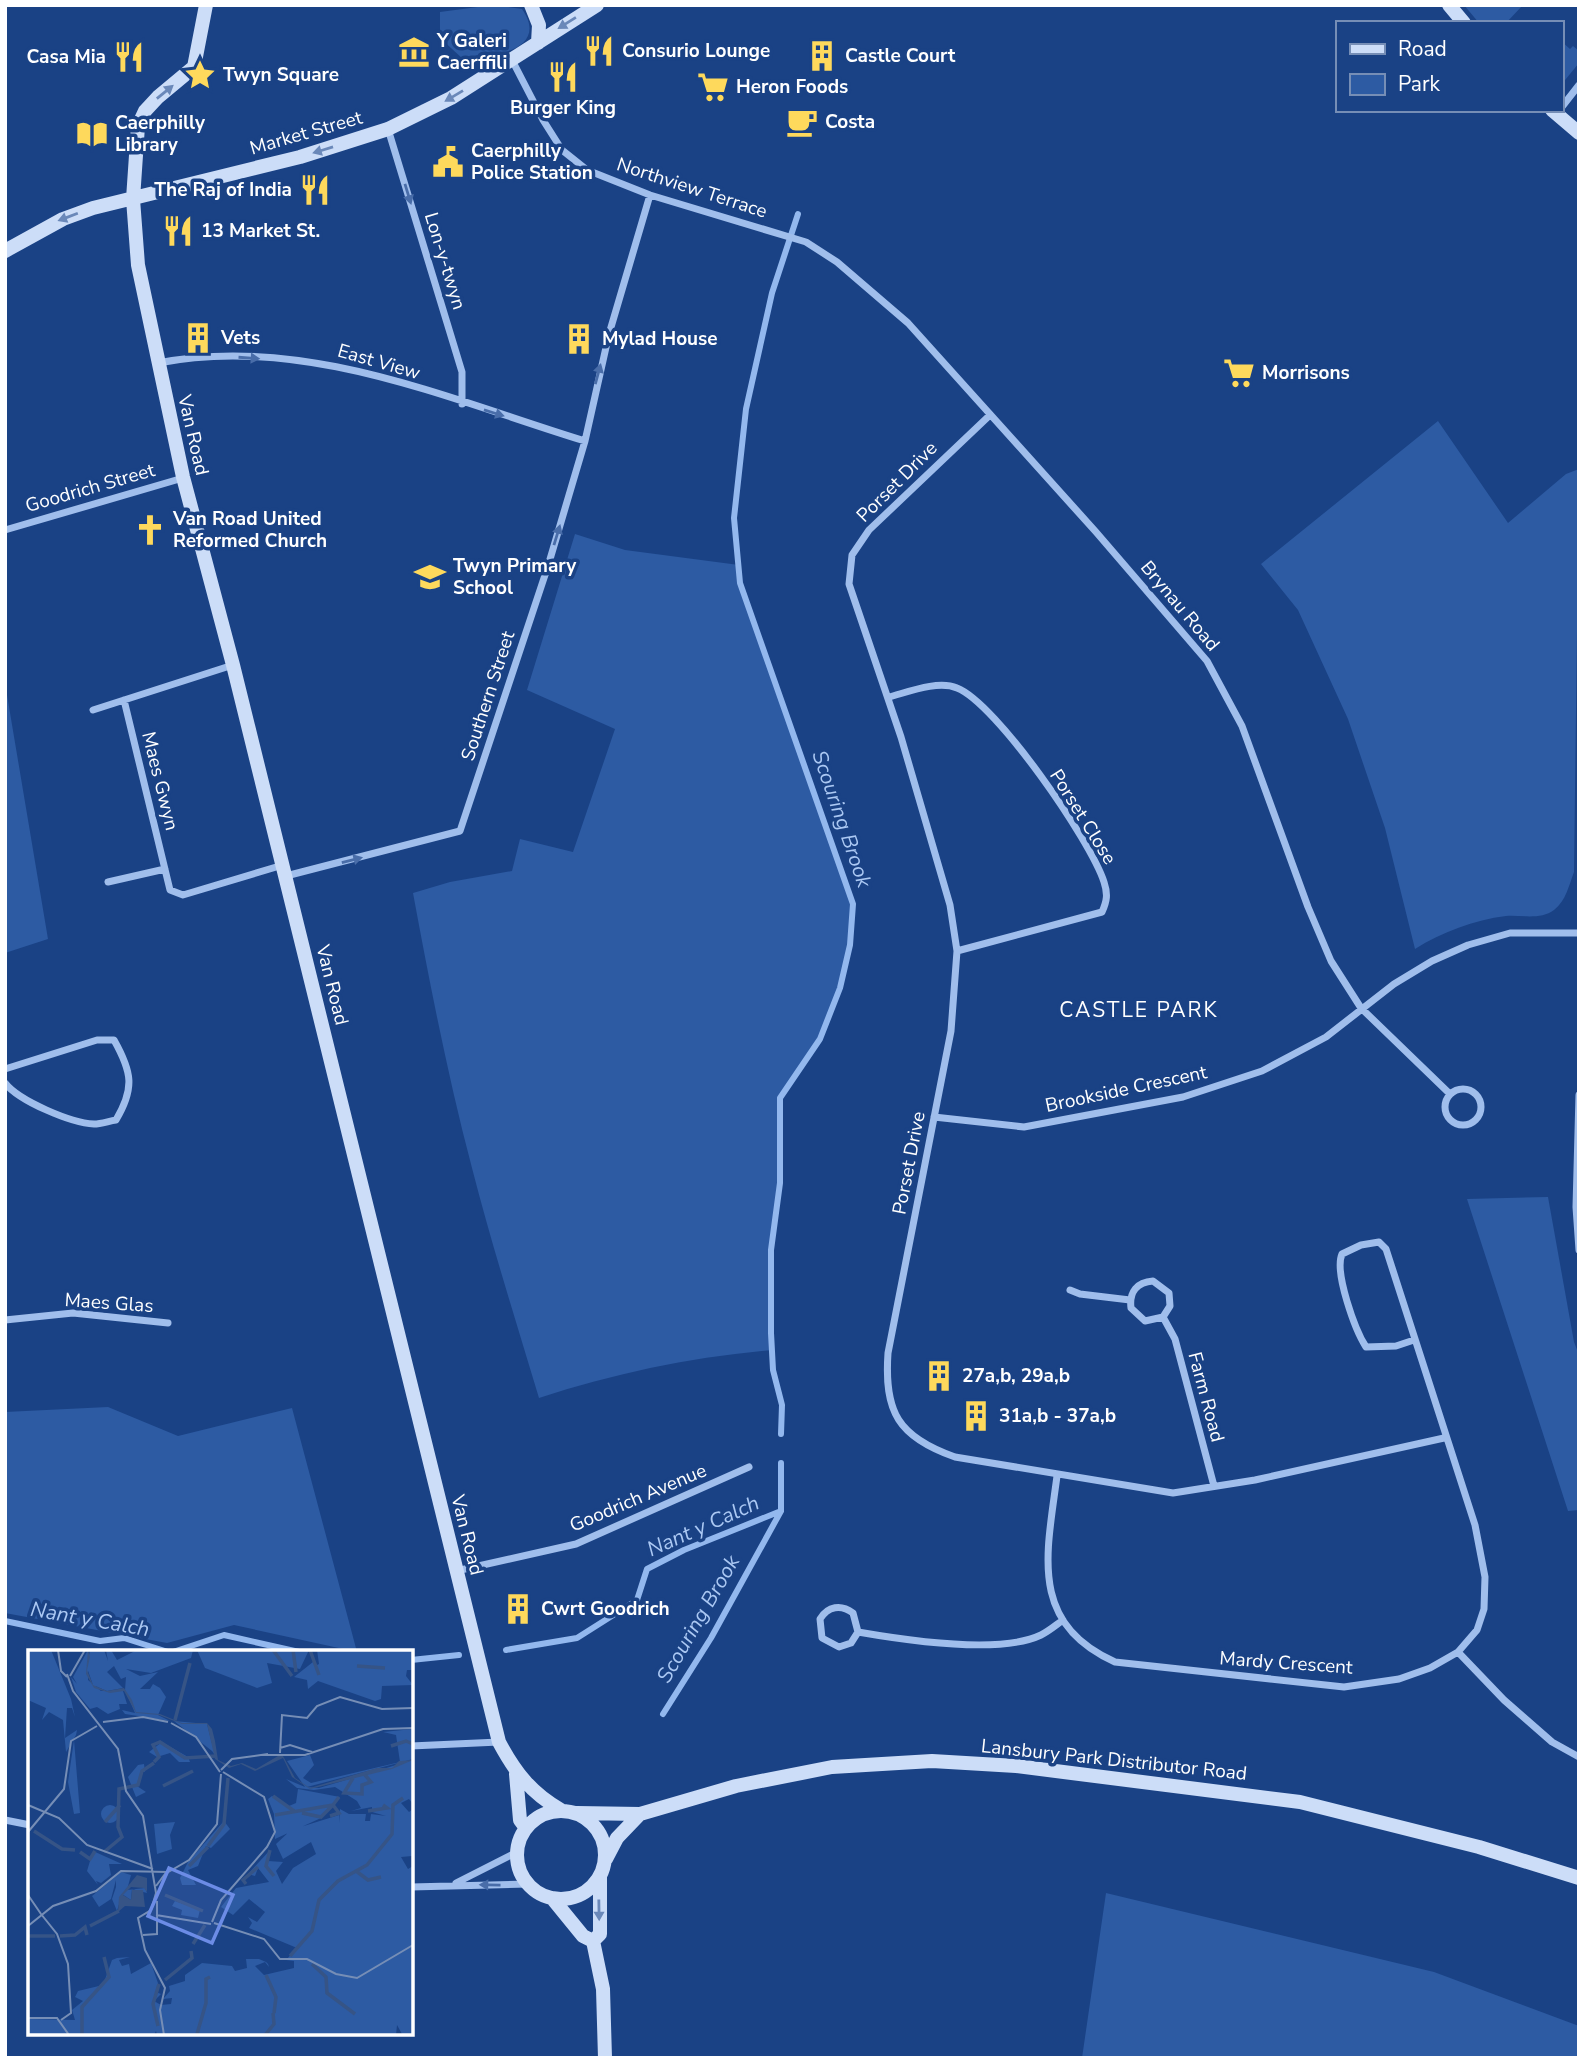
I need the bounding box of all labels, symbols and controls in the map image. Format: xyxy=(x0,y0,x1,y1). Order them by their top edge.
one-way arrow xyxy=(558,17,577,30)
legend xyxy=(1336,21,1563,112)
place label: Y Galeri Caerffili xyxy=(436,28,507,76)
restaurant icon: Consurio Lounge xyxy=(582,34,616,68)
museum icon: Y Galeri Caerffili xyxy=(397,35,431,69)
text: Road xyxy=(1398,35,1447,63)
place label: Consurio Lounge xyxy=(622,38,770,64)
building icon: Castle Court xyxy=(805,39,839,73)
restaurant icon: Casa Mia xyxy=(112,40,146,74)
place label: Castle Court xyxy=(845,43,956,69)
place label: Casa Mia xyxy=(27,44,106,70)
place icon: Twyn Square xyxy=(183,58,217,92)
restaurant icon: Burger King xyxy=(546,60,580,94)
place label: Twyn Square xyxy=(223,62,339,88)
supermarket icon: Heron Foods xyxy=(696,70,730,104)
text: Park xyxy=(1398,70,1440,98)
place label: Heron Foods xyxy=(736,74,848,100)
one-way arrow xyxy=(156,85,173,100)
one-way arrow xyxy=(445,89,464,102)
place label: Burger King xyxy=(510,95,616,121)
street label: Market Street xyxy=(247,104,366,161)
cafe icon: Costa xyxy=(785,105,819,139)
place label: Costa xyxy=(825,109,875,135)
place label: Caerphilly Library xyxy=(115,110,206,158)
library icon: Caerphilly Library xyxy=(75,117,109,151)
place label: Caerphilly Police Station xyxy=(471,138,593,186)
one-way arrow xyxy=(313,145,334,155)
public building icon: Caerphilly Police Station xyxy=(431,145,465,179)
street label: Northview Terrace xyxy=(613,151,771,225)
restaurant icon: The Raj of India xyxy=(298,173,332,207)
place label: The Raj of India xyxy=(154,177,292,203)
one-way arrow xyxy=(404,184,414,205)
street label: Lon-y-twyn xyxy=(418,209,472,313)
one-way arrow xyxy=(57,212,78,223)
restaurant icon: 13 Market St. xyxy=(161,214,195,248)
place label: 13 Market St. xyxy=(201,218,320,244)
building icon: Vets xyxy=(181,321,215,355)
building icon: Mylad House xyxy=(562,322,596,356)
place label: Vets xyxy=(220,325,260,351)
place label: Mylad House xyxy=(602,326,718,352)
street label: East View xyxy=(335,338,423,386)
one-way arrow xyxy=(238,353,260,364)
supermarket icon: Morrisons xyxy=(1222,356,1256,390)
place label: Morrisons xyxy=(1262,360,1350,386)
one-way arrow xyxy=(593,363,604,385)
street label: Van Road xyxy=(171,391,215,478)
one-way arrow xyxy=(483,409,504,419)
street label: Porset Drive xyxy=(851,436,943,528)
street label: Goodrich Street xyxy=(22,457,158,519)
place label: Van Road United Reformed Church xyxy=(172,506,327,554)
church icon: Van Road United Reformed Church xyxy=(133,513,167,547)
one-way arrow xyxy=(552,524,562,545)
place label: Twyn Primary School xyxy=(453,553,577,601)
street label: Brynau Road xyxy=(1134,555,1226,657)
school or university icon: Twyn Primary School xyxy=(413,560,447,594)
street label: Southern Street xyxy=(455,628,521,764)
street label: Maes Gwyn xyxy=(135,729,185,833)
water label: Scouring Brook xyxy=(805,747,879,892)
street label: Porset Close xyxy=(1043,764,1123,870)
one-way arrow xyxy=(341,854,363,865)
street label: Van Road xyxy=(309,941,355,1028)
district label: CASTLE PARK xyxy=(1059,996,1219,1024)
street label: Brookside Crescent xyxy=(1043,1059,1209,1119)
street label: Porset Drive xyxy=(886,1109,932,1217)
street label: Maes Glas xyxy=(64,1287,154,1319)
street label: Farm Road xyxy=(1182,1349,1230,1445)
building icon: 27a,b, 29a,b xyxy=(922,1359,956,1393)
place label: 27a,b, 29a,b xyxy=(962,1363,1070,1389)
building icon: 31a,b - 37a,b xyxy=(959,1399,993,1433)
place label: 31a,b - 37a,b xyxy=(999,1403,1116,1429)
street label: Goodrich Avenue xyxy=(566,1457,710,1539)
water label: Nant y Calch xyxy=(642,1489,764,1563)
street label: Van Road xyxy=(444,1491,490,1578)
water label: Scouring Brook xyxy=(650,1550,746,1688)
building icon: Cwrt Goodrich xyxy=(501,1592,535,1626)
water label: Nant y Calch xyxy=(28,1595,152,1643)
place label: Cwrt Goodrich xyxy=(541,1596,670,1622)
street label: Mardy Crescent xyxy=(1218,1645,1354,1681)
inset map xyxy=(28,1650,413,2035)
street label: Lansbury Park Distributor Road xyxy=(980,1733,1248,1787)
one-way arrow xyxy=(479,1879,501,1891)
one-way arrow xyxy=(593,1899,605,1921)

